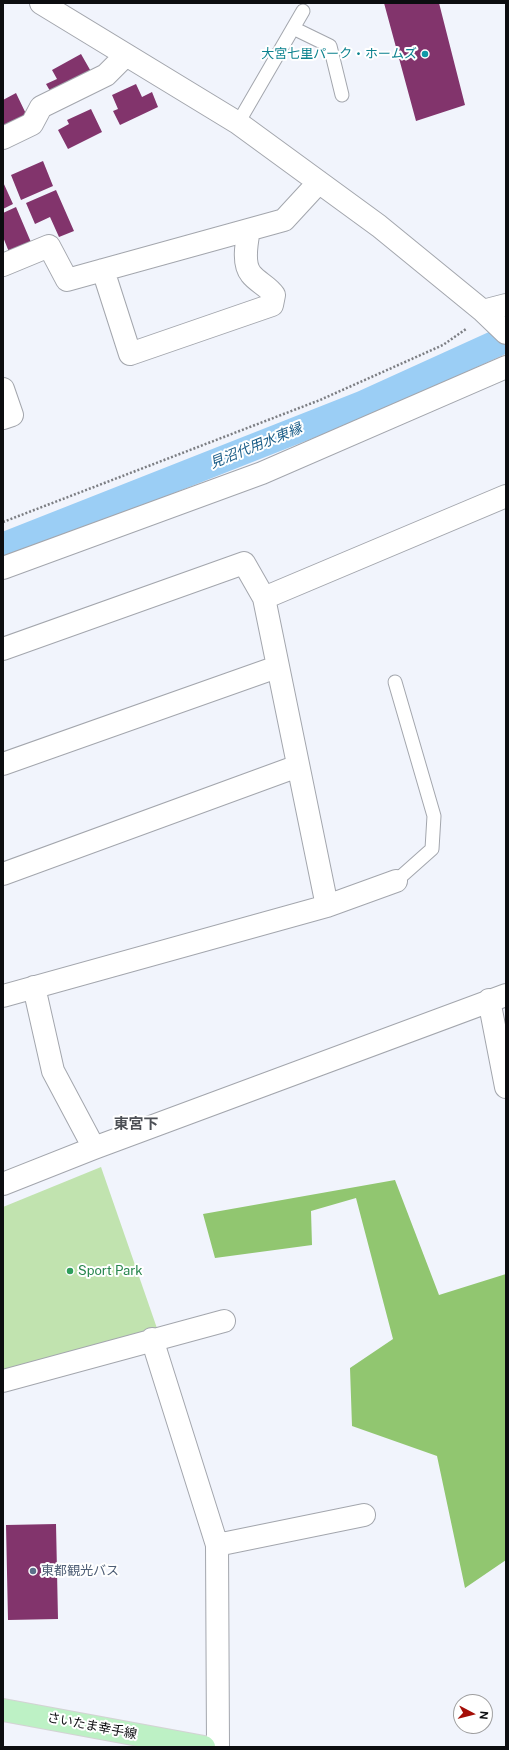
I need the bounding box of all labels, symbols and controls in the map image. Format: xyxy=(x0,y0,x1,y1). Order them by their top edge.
place label: 大宮七里パーク・ホームズ xyxy=(261,46,417,62)
marker: 大宮七里パーク・ホームズ xyxy=(420,49,430,59)
water label: 見沼代用水東縁 xyxy=(207,420,305,472)
district label: 東宮下 xyxy=(114,1115,158,1133)
place label: Sport Park xyxy=(78,1263,143,1279)
marker: Sport Park xyxy=(65,1266,75,1276)
place label: 東都観光バス xyxy=(41,1563,119,1579)
marker: 東都観光バス xyxy=(28,1566,38,1576)
north arrow xyxy=(453,1694,493,1734)
street label: さいたま幸手線 xyxy=(46,1710,138,1742)
text: N xyxy=(477,1710,490,1720)

